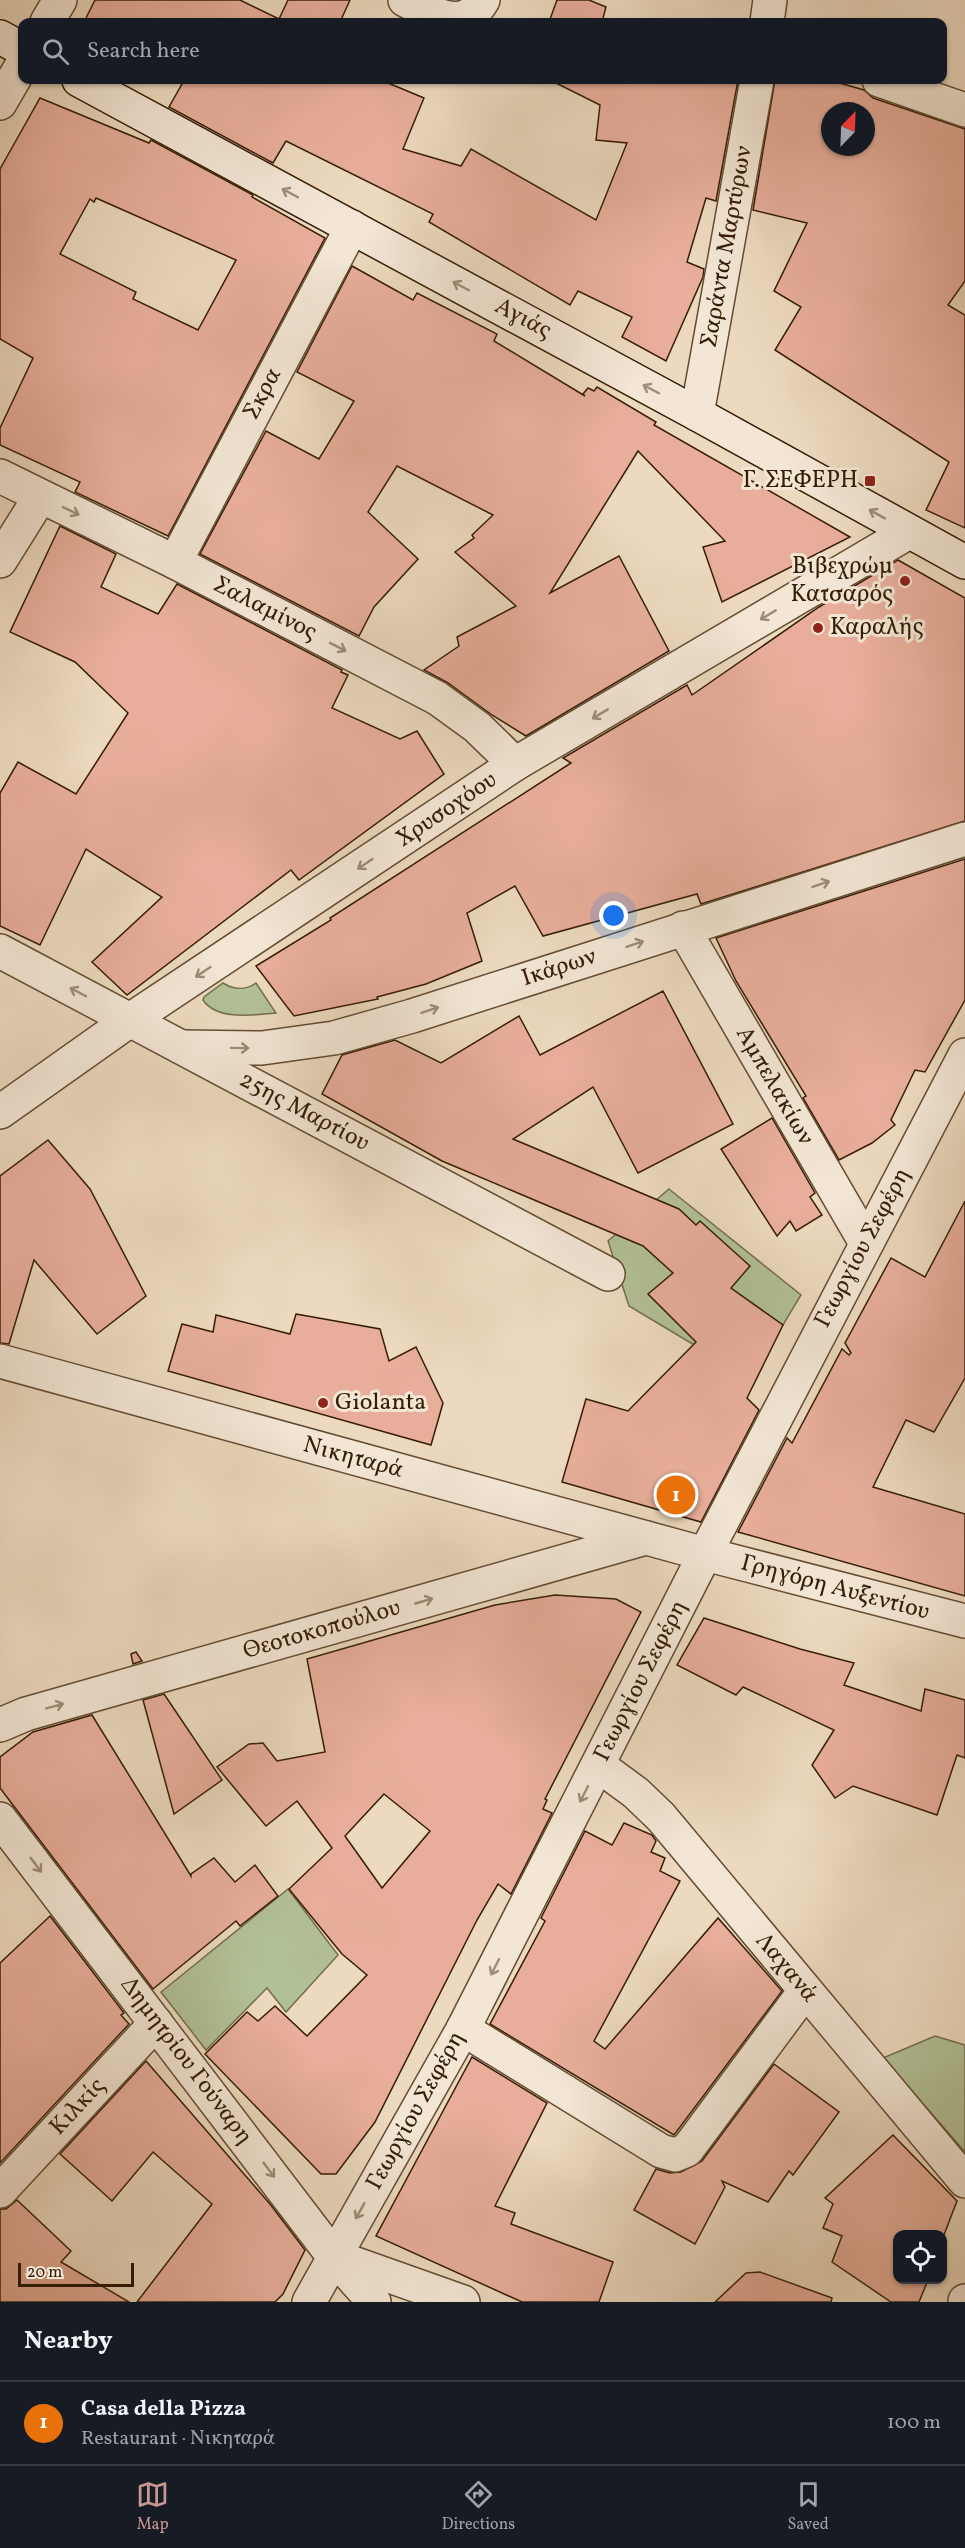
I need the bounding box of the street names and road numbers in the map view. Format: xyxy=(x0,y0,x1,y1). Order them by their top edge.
street label: Σαράντα Μαρτύρων xyxy=(693,143,762,350)
street label: Αγιάς xyxy=(488,290,558,348)
street label: Σκρα xyxy=(235,362,291,426)
street label: Σαλαμίνος xyxy=(207,568,323,650)
street label: Χρυσοχόου xyxy=(390,764,504,856)
street label: Ικάρων xyxy=(517,940,601,996)
street label: Αμπελακίων xyxy=(726,1021,822,1152)
street label: 25ης Μαρτίου xyxy=(233,1063,375,1161)
street label: Γεωργίου Σεφέρη xyxy=(806,1162,920,1334)
street label: Νικηταρά xyxy=(299,1428,407,1488)
street label: Γρηγόρη Αυξεντίου xyxy=(737,1546,933,1630)
street label: Θεοτοκοπούλου xyxy=(239,1591,405,1669)
street label: Γεωργίου Σεφέρη xyxy=(586,1594,696,1768)
street label: Λαχανά xyxy=(747,1926,825,2010)
street label: Δημητρίου Γούναρη xyxy=(111,1970,261,2152)
street label: Γεωργίου Σεφέρη xyxy=(358,2025,474,2197)
street label: Κιλκίς xyxy=(42,2070,114,2144)

